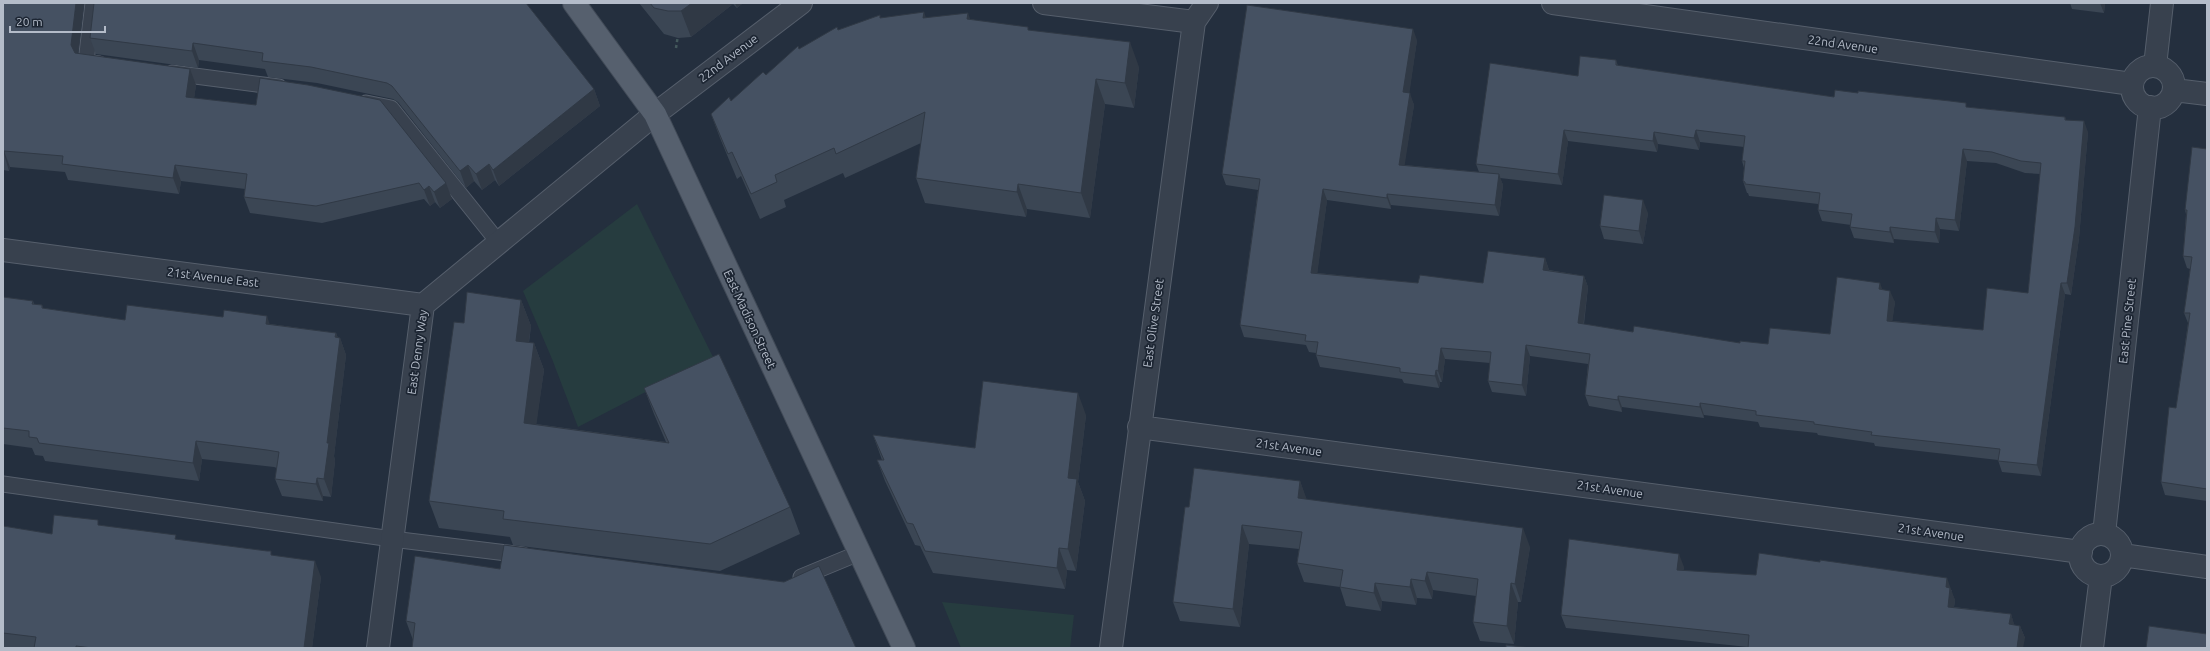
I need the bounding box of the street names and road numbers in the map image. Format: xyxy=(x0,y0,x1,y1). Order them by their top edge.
street label: 22nd Avenue xyxy=(696,32,760,84)
street label: 22nd Avenue xyxy=(1807,33,1879,55)
street label: 21st Avenue East xyxy=(166,265,260,289)
street label: East Madison Street xyxy=(721,268,779,371)
street label: East Olive Street xyxy=(1140,277,1166,368)
street label: East Pine Street xyxy=(2116,278,2138,364)
street label: East Denny Way xyxy=(405,309,429,395)
street label: 21st Avenue xyxy=(1255,436,1323,458)
street label: 21st Avenue xyxy=(1576,478,1644,500)
street label: 21st Avenue xyxy=(1897,521,1965,543)

